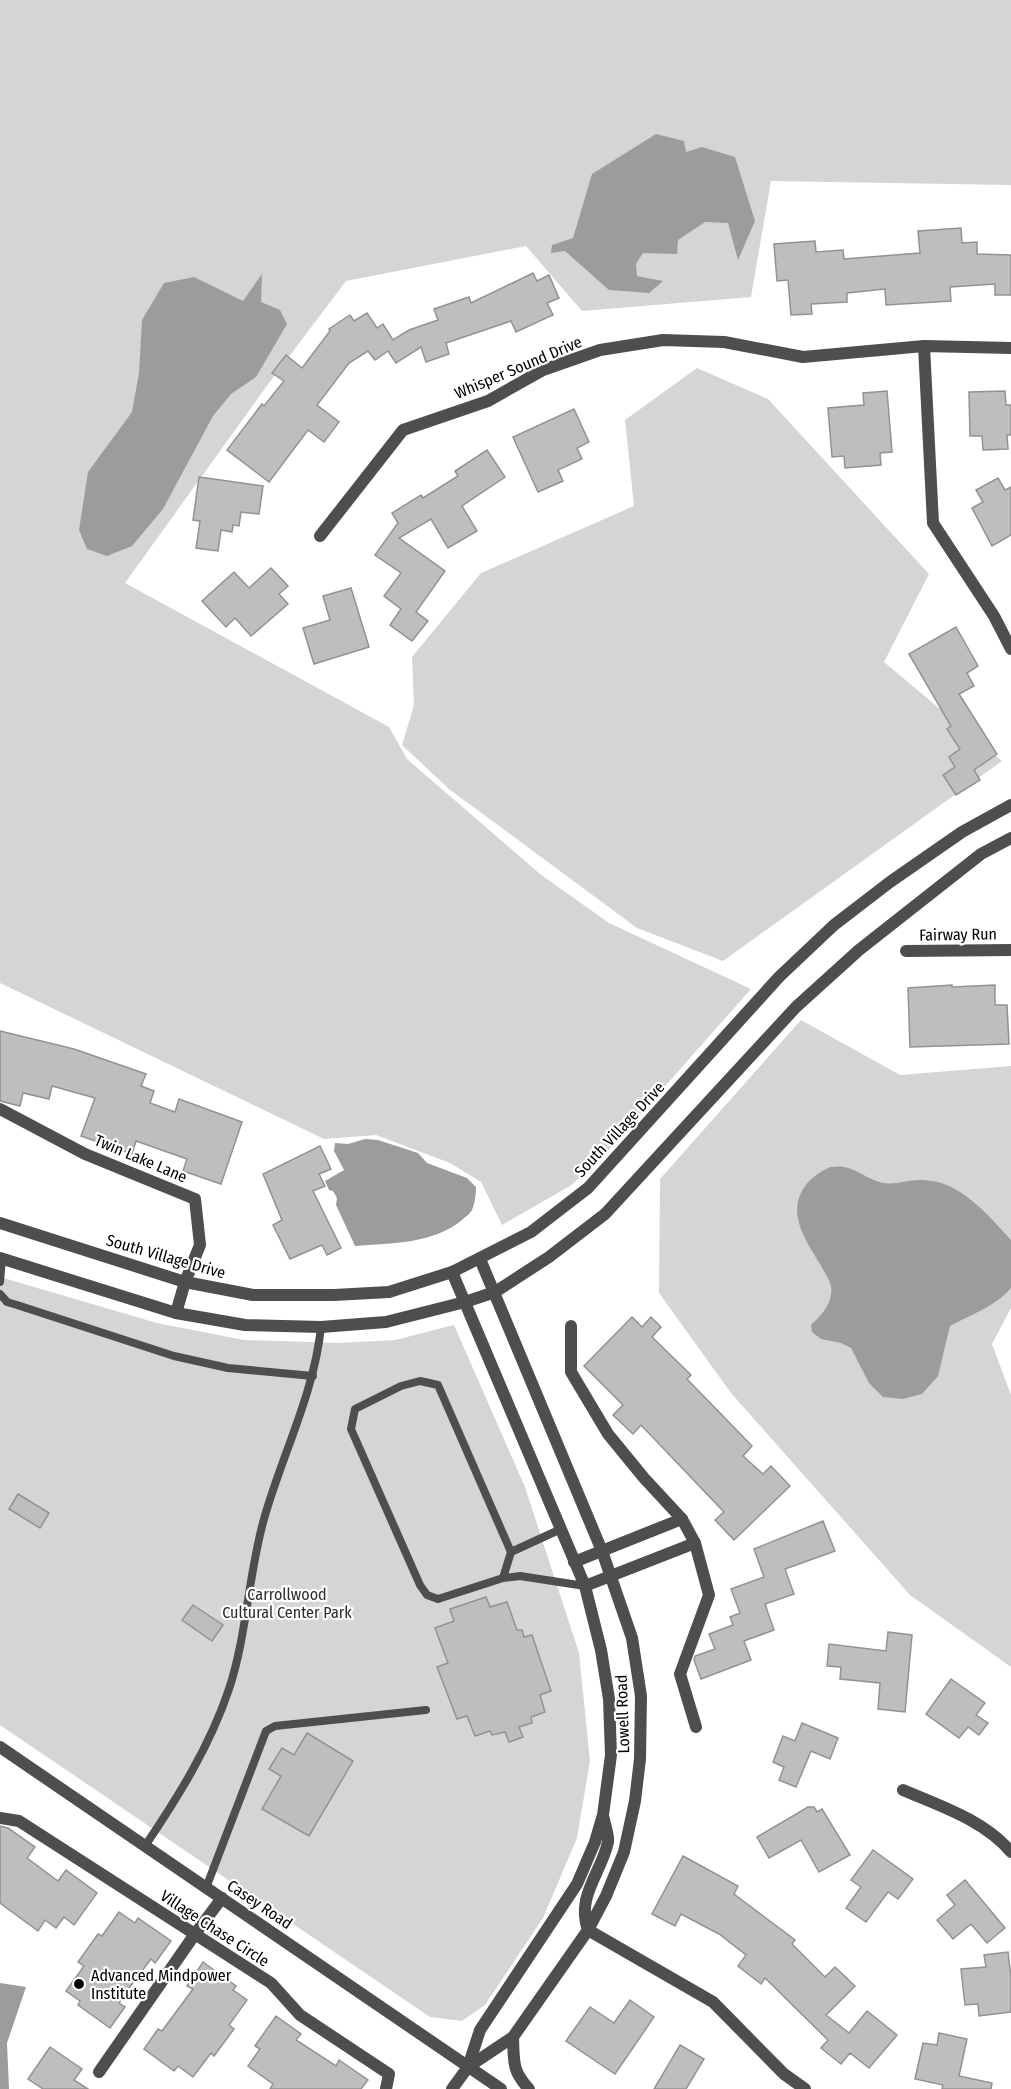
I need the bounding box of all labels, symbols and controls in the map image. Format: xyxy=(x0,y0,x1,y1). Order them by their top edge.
street label: Whisper Sound Drive xyxy=(452,332,585,403)
street label: Fairway Run xyxy=(919,924,997,945)
street label: South Village Drive xyxy=(570,1078,668,1181)
street label: Twin Lake Lane xyxy=(92,1130,190,1187)
street label: South Village Drive xyxy=(104,1230,228,1283)
park label: Carrollwood Cultural Center Park xyxy=(222,1585,352,1622)
street label: Lowell Road xyxy=(612,1674,633,1754)
street label: Casey Road xyxy=(224,1876,296,1933)
street label: Village Chase Circle xyxy=(157,1886,273,1971)
place label: Advanced Mindpower Institute xyxy=(91,1966,232,2003)
marker: Advanced Mindpower Institute xyxy=(72,1977,86,1991)

